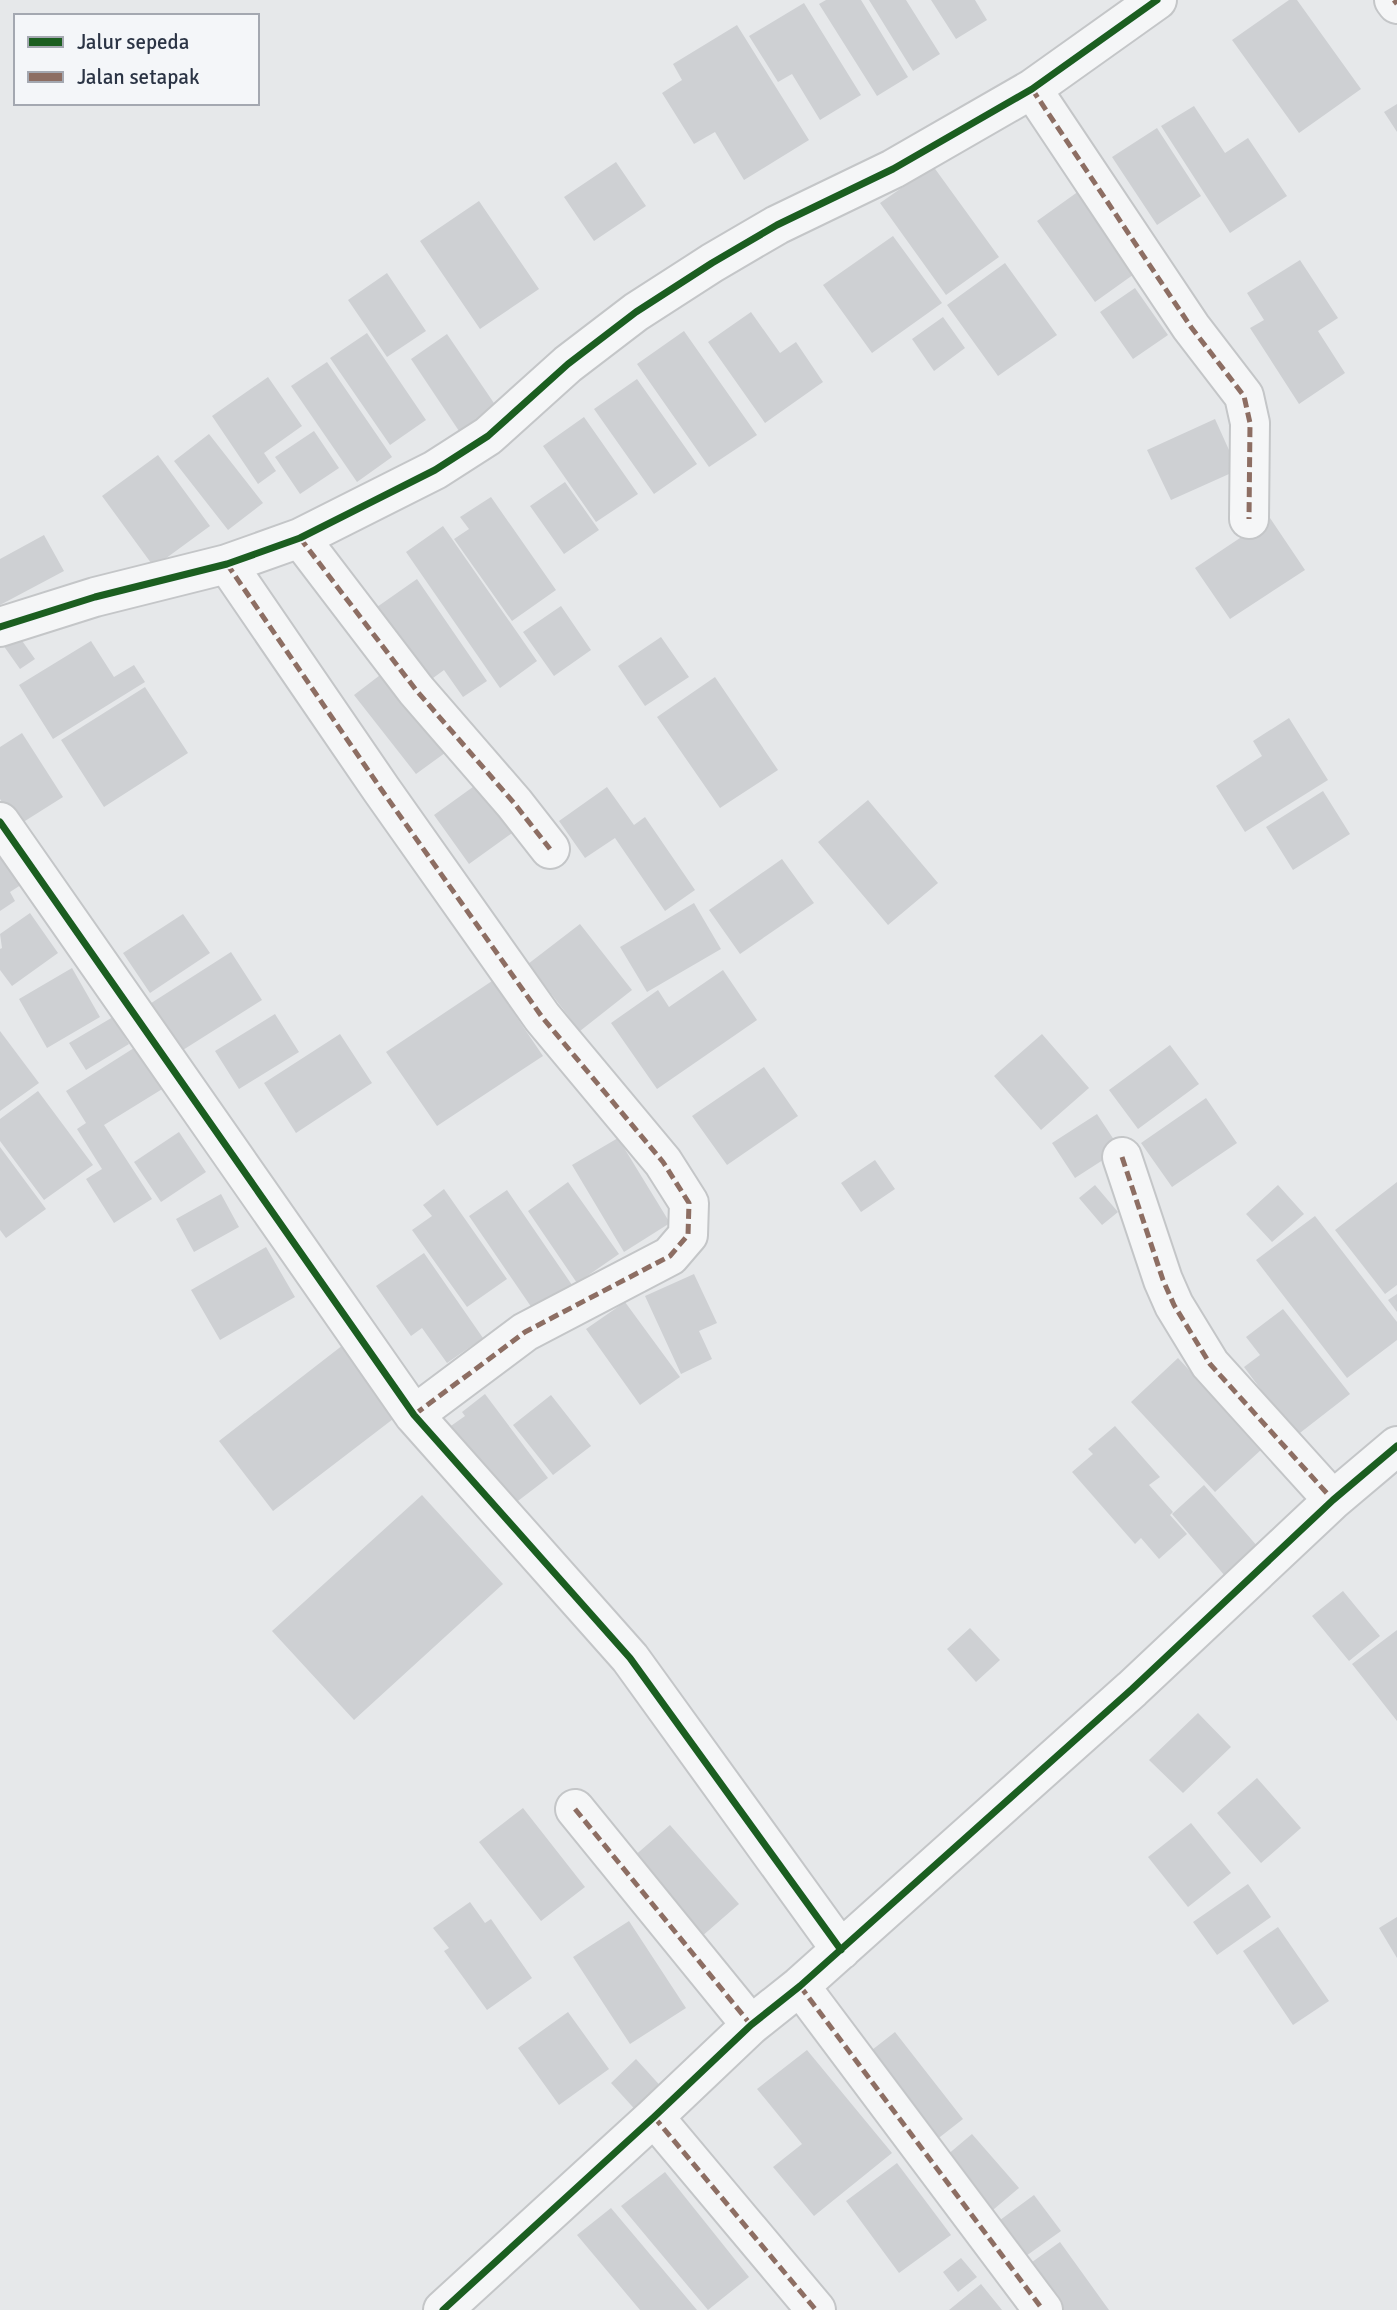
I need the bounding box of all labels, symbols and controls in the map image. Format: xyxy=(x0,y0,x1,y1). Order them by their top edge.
legend xyxy=(14,14,259,105)
text: Jalur sepeda xyxy=(77,29,189,55)
text: Jalan setapak xyxy=(77,64,200,90)

